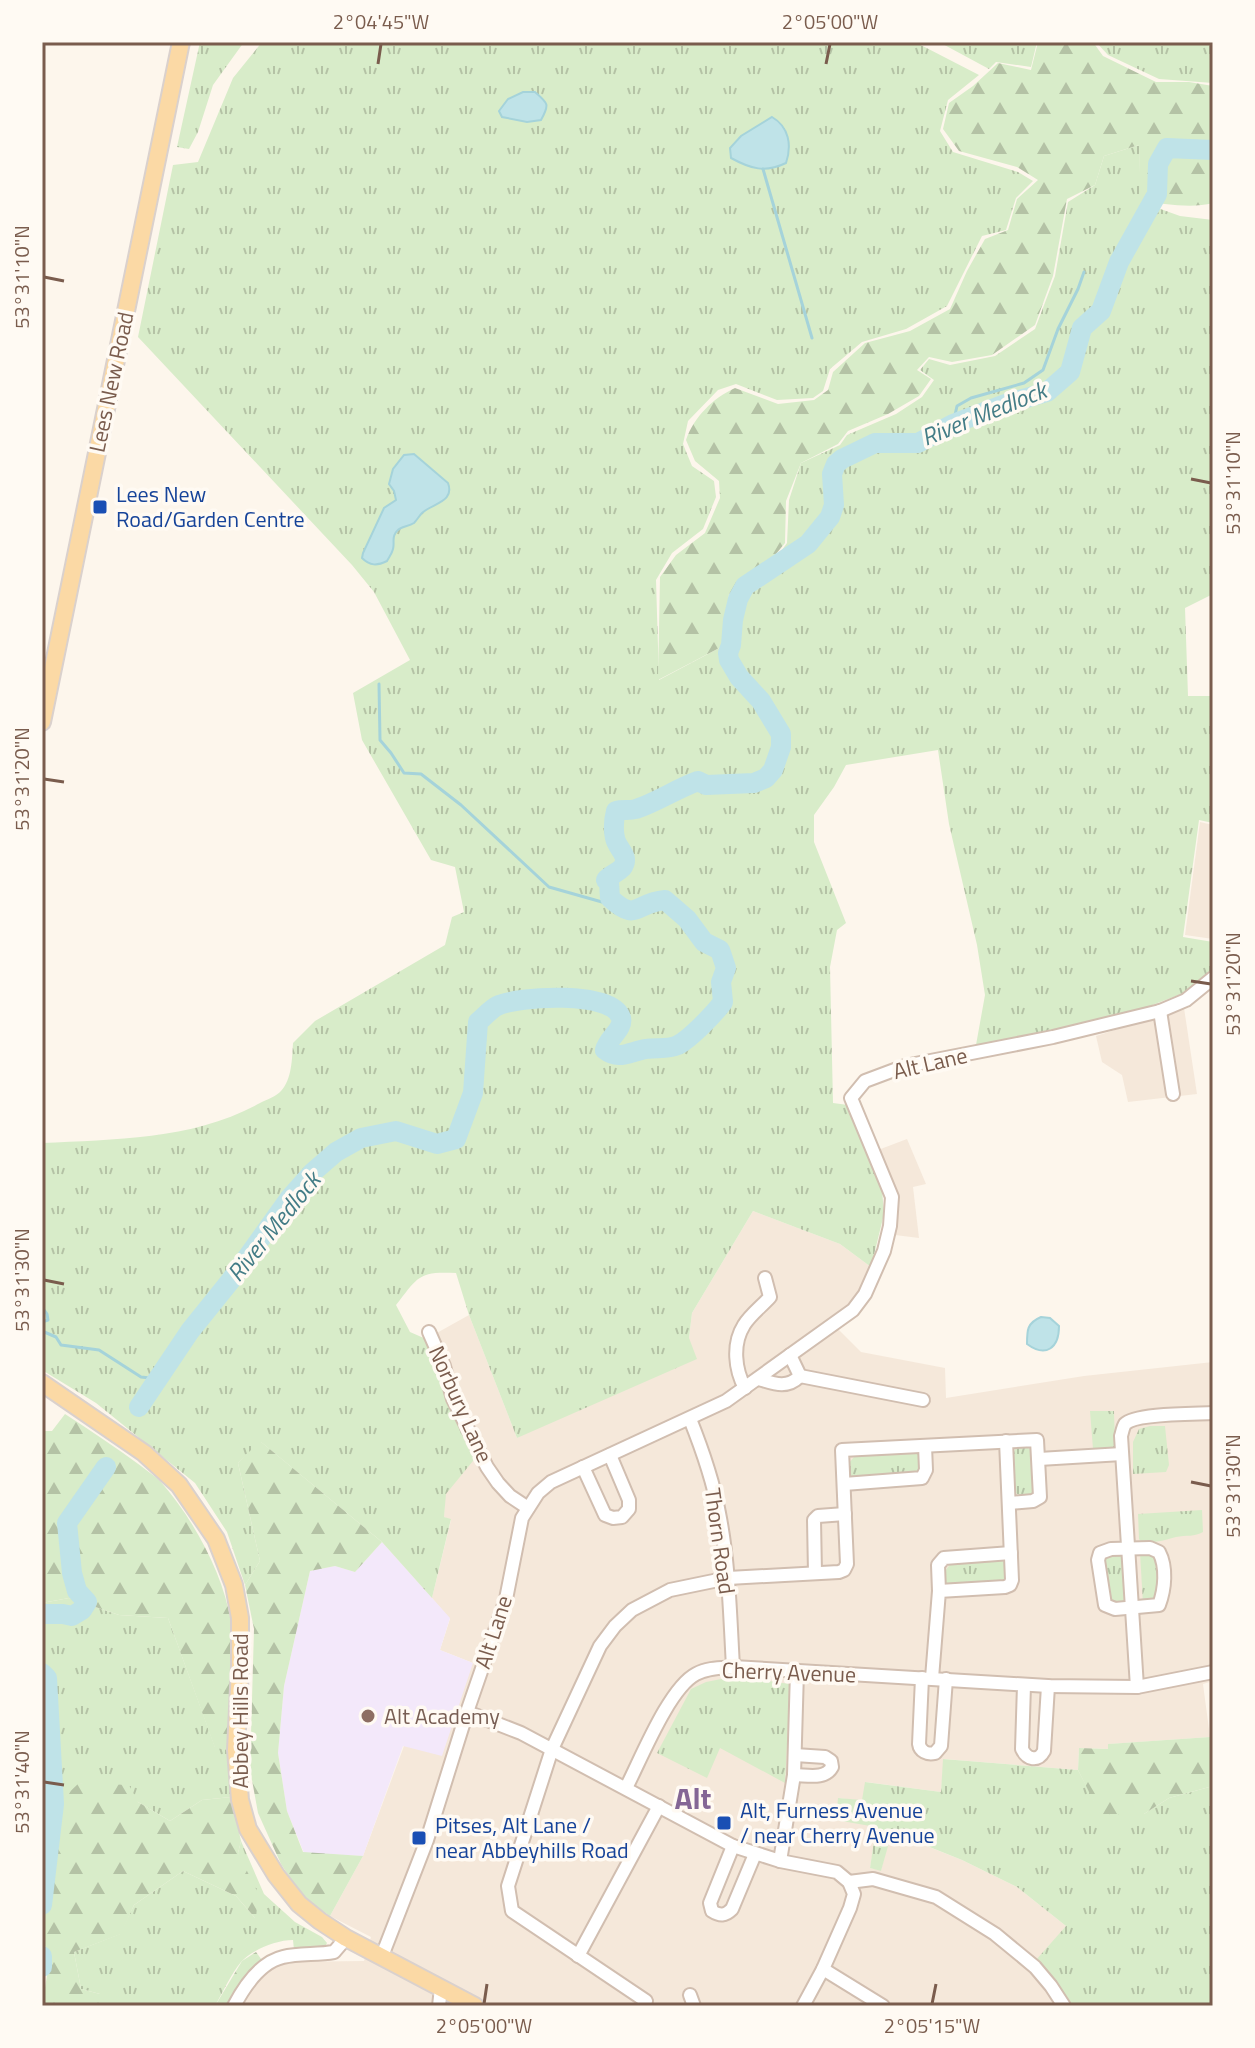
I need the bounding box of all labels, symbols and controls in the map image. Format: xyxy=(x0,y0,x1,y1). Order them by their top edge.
text: 2°04'45"W xyxy=(333,6,430,37)
text: 2°05'00"W xyxy=(782,6,879,37)
text: 53°31'10"N xyxy=(6,225,37,329)
street label: Lees New Road xyxy=(80,309,142,455)
water label: River Medlock xyxy=(916,370,1055,455)
text: 53°31'10"N xyxy=(1217,431,1248,535)
place label: Lees New Road/Garden Centre xyxy=(116,477,305,536)
marker: Lees New Road/Garden Centre xyxy=(91,498,109,516)
text: 53°31'20"N xyxy=(6,727,37,831)
text: 53°31'20"N xyxy=(1217,932,1248,1036)
street label: Alt Lane xyxy=(890,1038,970,1088)
water label: River Medlock xyxy=(218,1161,331,1289)
text: 53°31'30"N xyxy=(6,1228,37,1332)
street label: Norbury Lane xyxy=(420,1340,502,1468)
text: 53°31'30"N xyxy=(1217,1434,1248,1538)
street label: Thorn Road xyxy=(696,1486,744,1596)
street label: Alt Lane xyxy=(465,1591,521,1673)
street label: Abbey Hills Road xyxy=(223,1633,257,1789)
street label: Cherry Avenue xyxy=(721,1653,857,1691)
place label: Alt Academy xyxy=(384,1699,500,1733)
marker: Alt Academy xyxy=(359,1707,377,1725)
text: 53°31'40"N xyxy=(6,1730,37,1834)
district label: Alt xyxy=(674,1775,712,1821)
place label: Alt, Furness Avenue / near Cherry Avenue xyxy=(740,1793,935,1852)
place label: Pitses, Alt Lane / near Abbeyhills Road xyxy=(435,1808,629,1867)
marker: Alt, Furness Avenue / near Cherry Avenue xyxy=(715,1814,733,1832)
marker: Pitses, Alt Lane / near Abbeyhills Road xyxy=(410,1829,428,1847)
text: 2°05'00"W xyxy=(436,2010,533,2041)
text: 2°05'15"W xyxy=(884,2010,981,2041)

